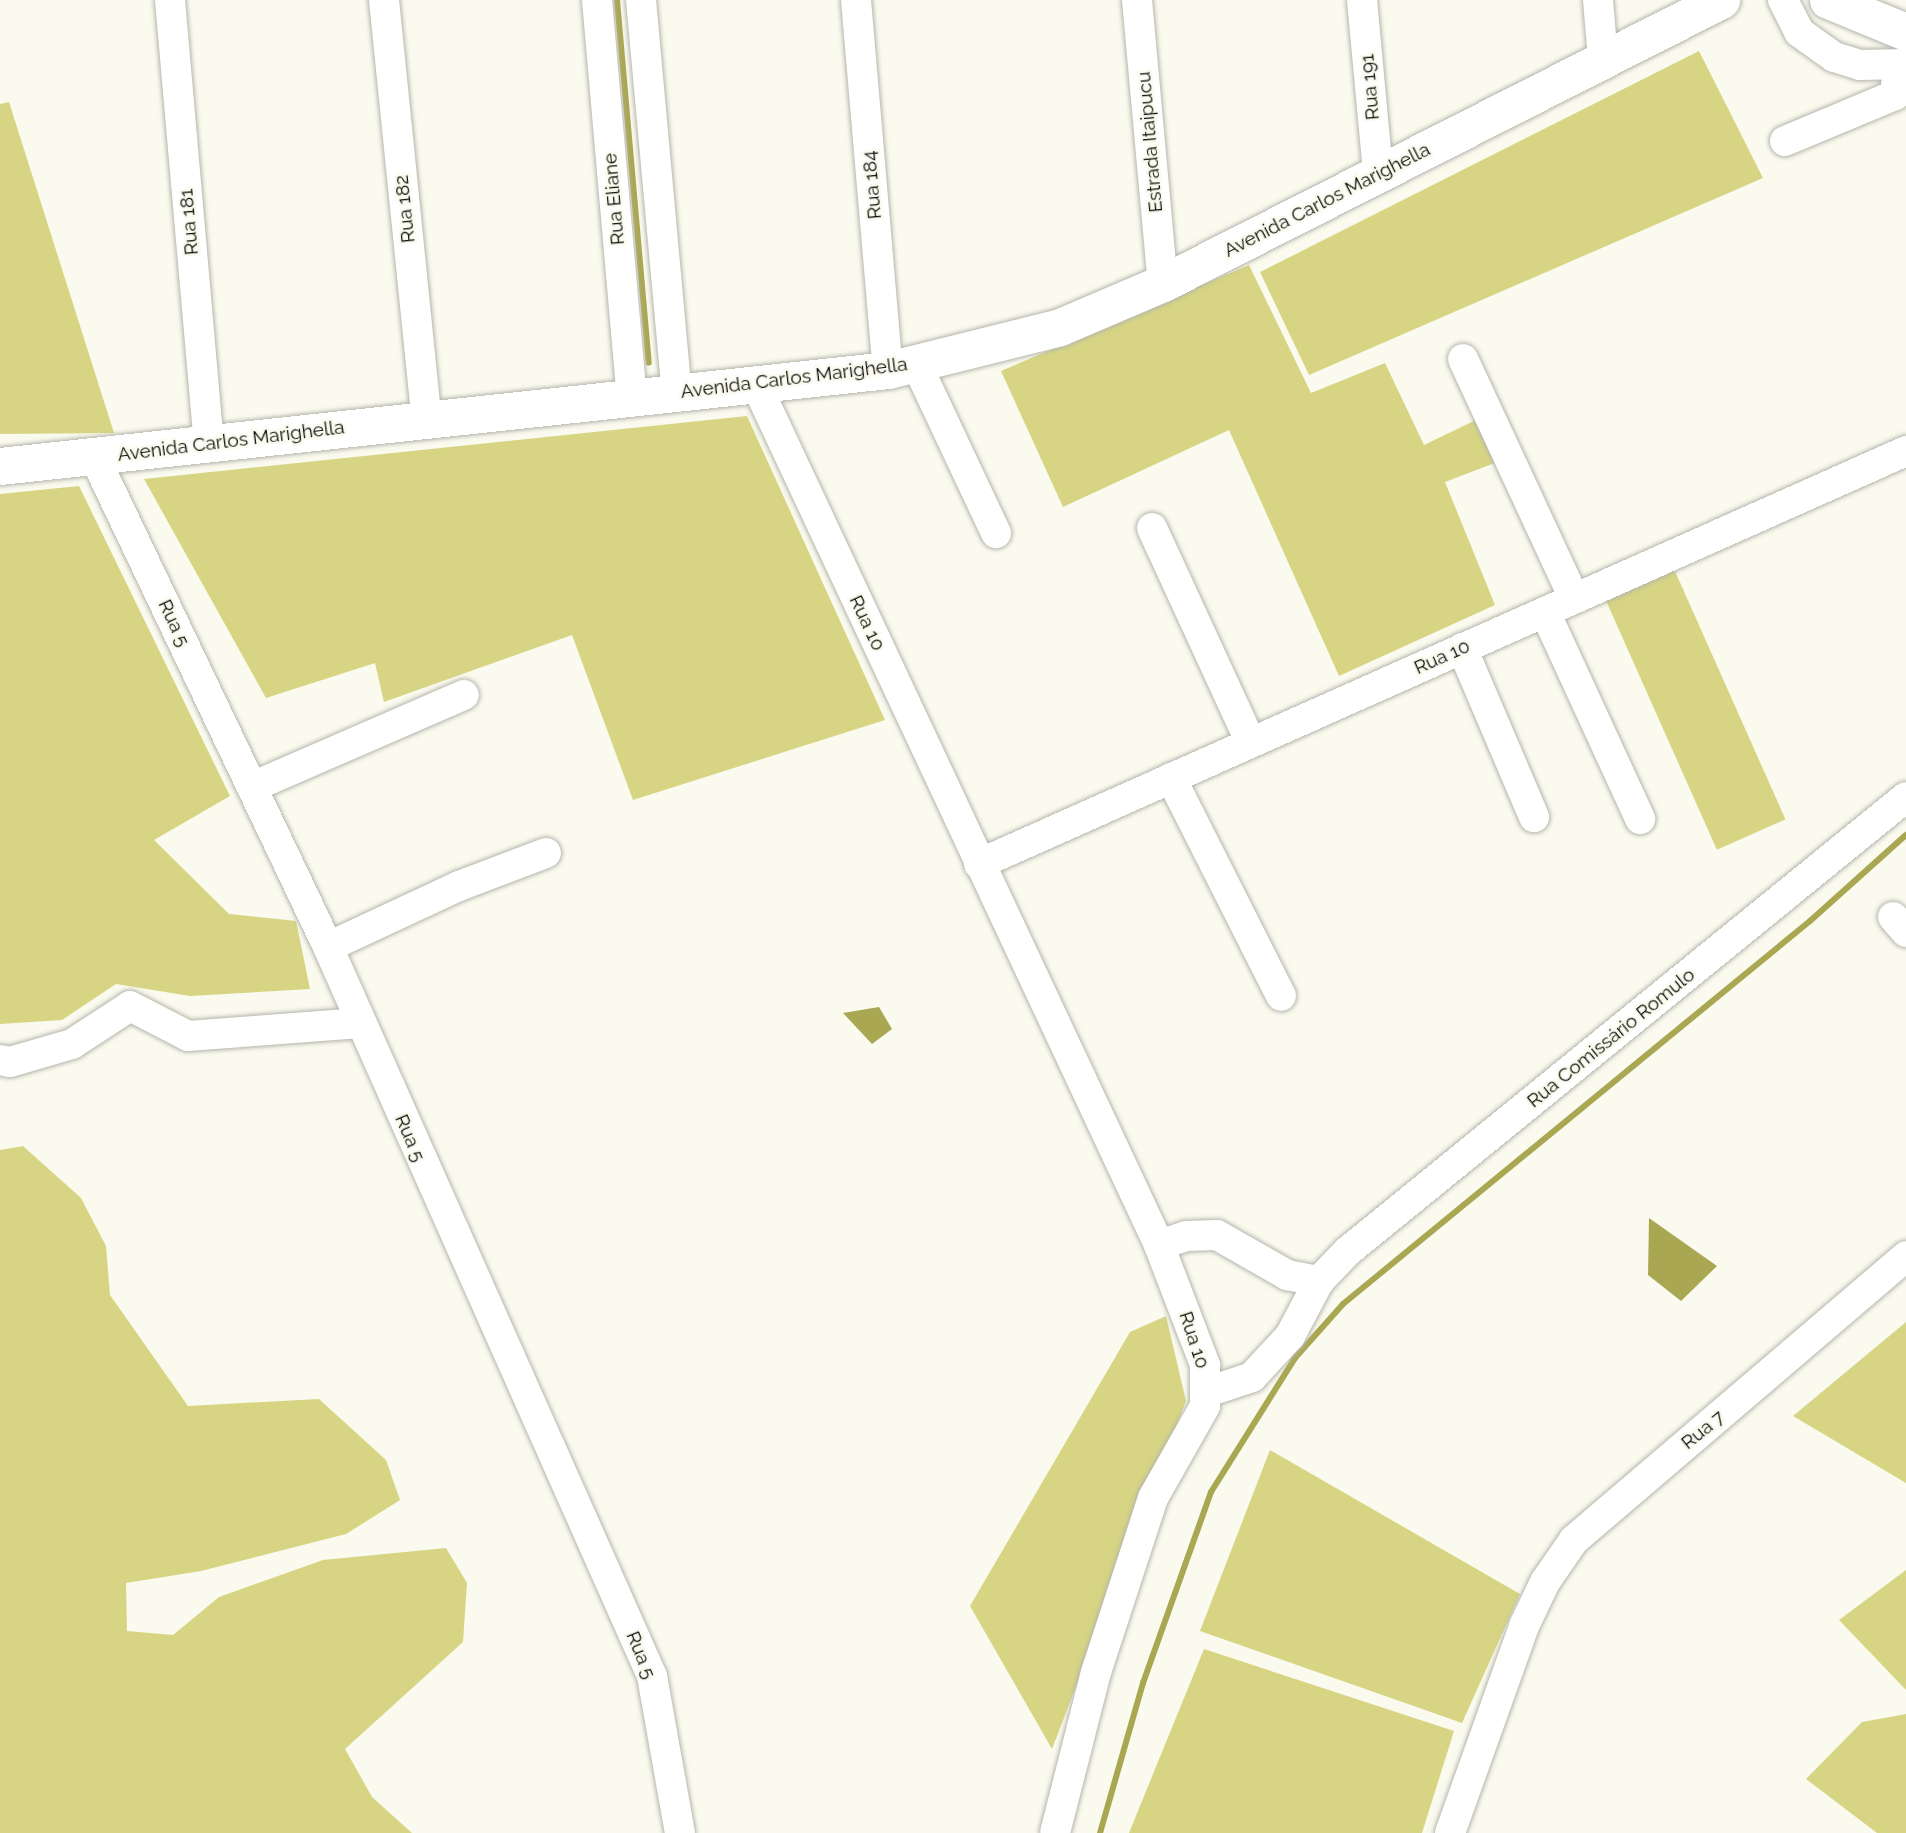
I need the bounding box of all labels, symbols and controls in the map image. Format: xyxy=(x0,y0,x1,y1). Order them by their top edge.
street label: Rua 191 xyxy=(1356,53,1384,121)
street label: Estrada Itaipucu xyxy=(1132,71,1168,213)
street label: Avenida Carlos Marighella xyxy=(1220,138,1434,262)
street label: Rua 184 xyxy=(858,150,886,220)
street label: Rua Eliane xyxy=(599,152,629,246)
street label: Rua 182 xyxy=(390,174,420,244)
street label: Rua 181 xyxy=(175,188,203,256)
street label: Avenida Carlos Marighella xyxy=(679,353,909,403)
street label: Avenida Carlos Marighella xyxy=(116,416,346,466)
street label: Rua 10 xyxy=(844,592,890,654)
street label: Rua 5 xyxy=(153,596,195,650)
street label: Rua 10 xyxy=(1411,635,1473,679)
street label: Rua Comissário Romulo xyxy=(1523,963,1699,1113)
street label: Rua 5 xyxy=(390,1111,430,1165)
street label: Rua 10 xyxy=(1174,1309,1214,1371)
street label: Rua 7 xyxy=(1677,1406,1729,1454)
street label: Rua 5 xyxy=(621,1628,661,1682)

